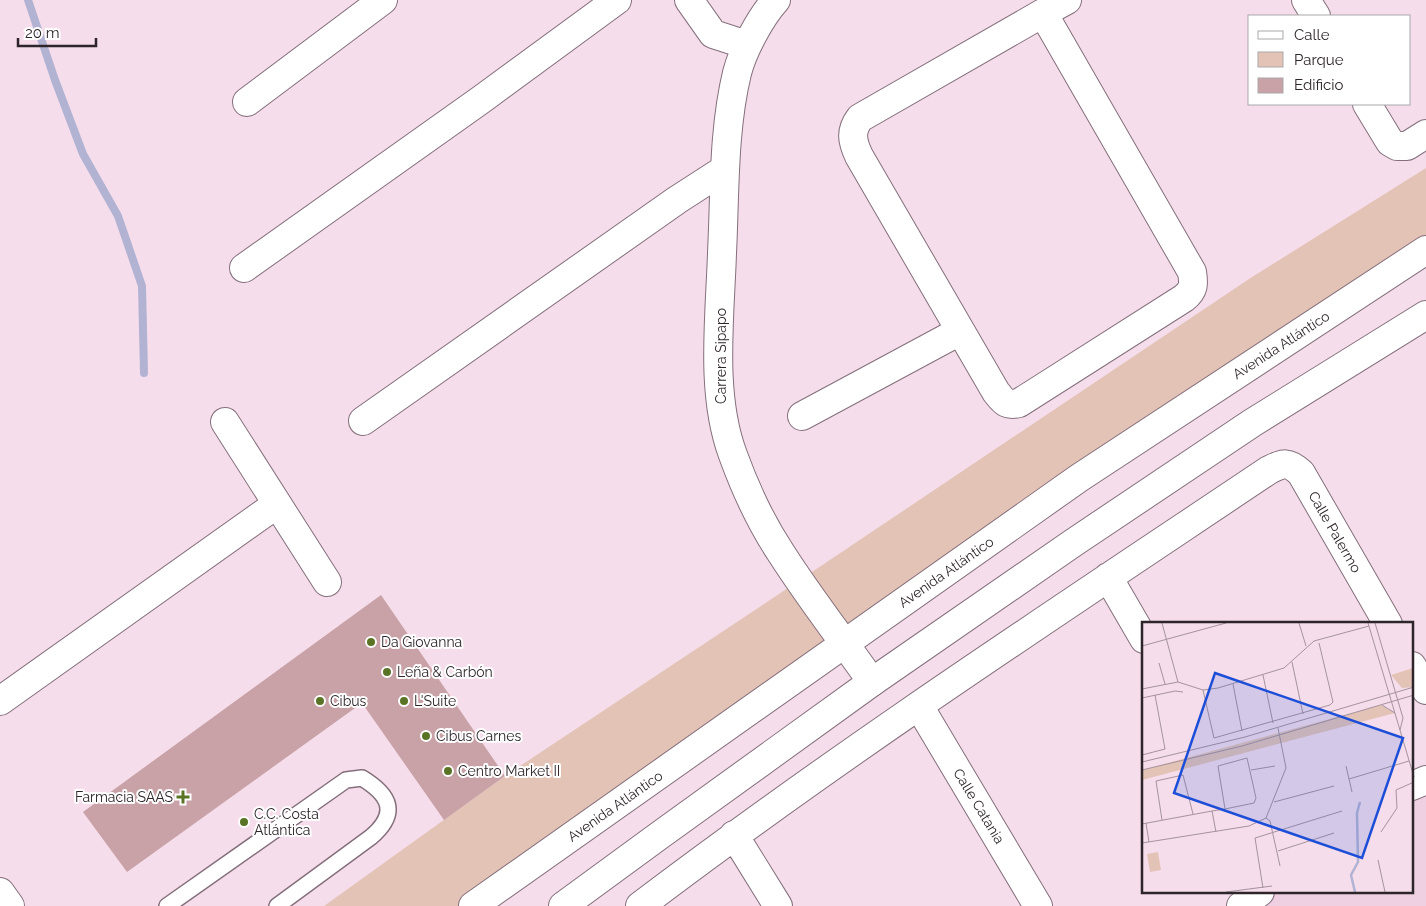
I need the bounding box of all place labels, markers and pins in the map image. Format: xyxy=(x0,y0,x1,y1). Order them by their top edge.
place label: Da Giovanna xyxy=(381,634,462,650)
marker: Da Giovanna xyxy=(365,636,377,648)
place label: Leña & Carbón xyxy=(397,664,493,680)
marker: Leña & Carbón xyxy=(381,666,393,678)
place label: Cibus xyxy=(330,693,367,709)
place label: L'Suite xyxy=(414,693,456,709)
marker: Cibus xyxy=(314,695,326,707)
marker: L'Suite xyxy=(398,695,410,707)
place label: Cibus Carnes xyxy=(436,728,521,744)
marker: Cibus Carnes xyxy=(420,730,432,742)
place label: Centro Market II xyxy=(458,763,560,779)
marker: Centro Market II xyxy=(442,765,454,777)
place label: Farmacia SAAS xyxy=(75,789,173,805)
marker: Farmacia SAAS xyxy=(177,791,189,803)
place label: C.C. Costa Atlántica xyxy=(254,806,319,838)
marker: C.C. Costa Atlántica xyxy=(238,816,250,828)

